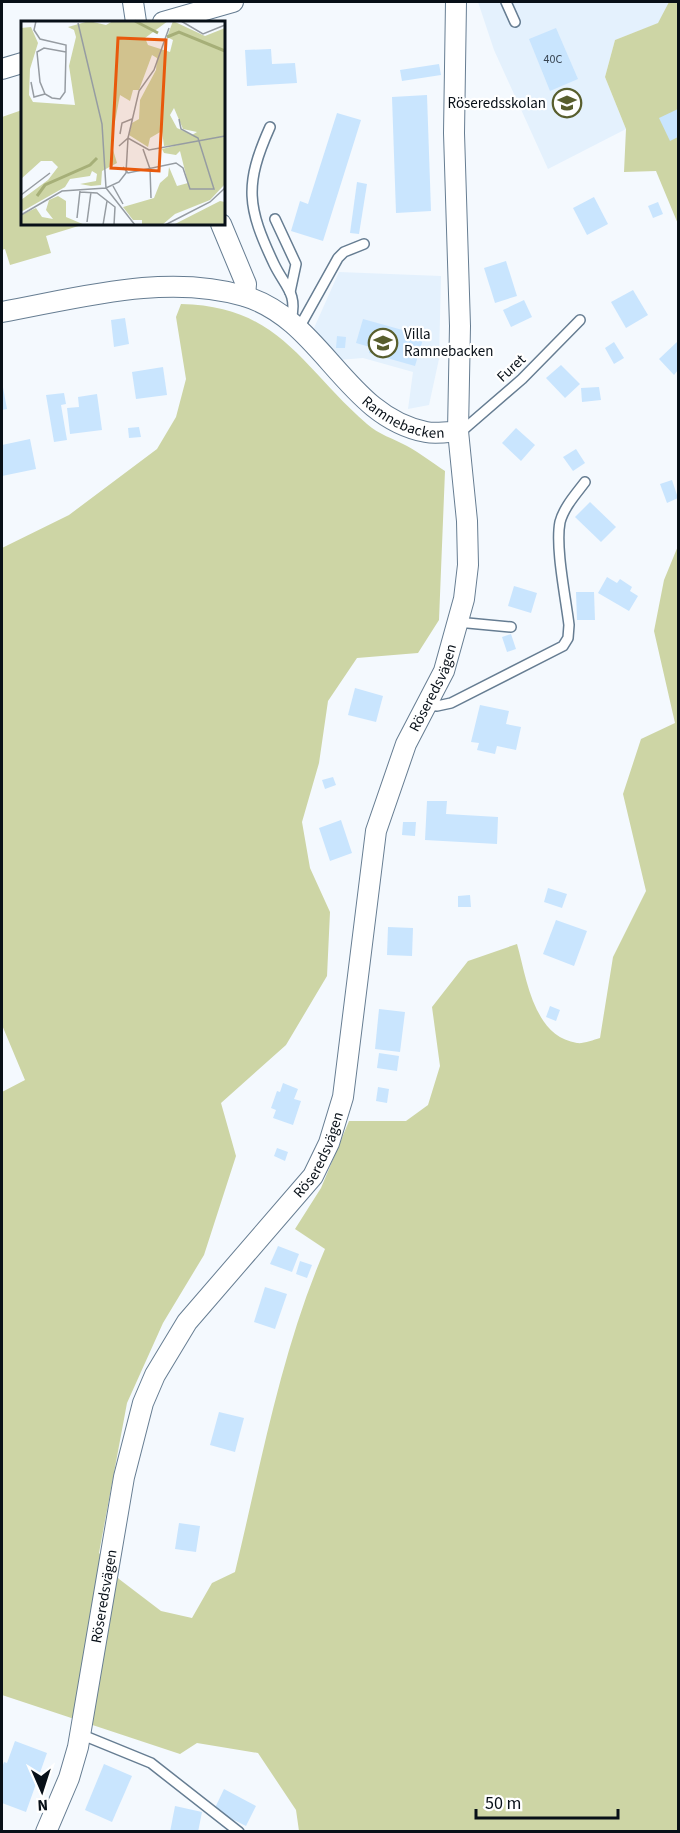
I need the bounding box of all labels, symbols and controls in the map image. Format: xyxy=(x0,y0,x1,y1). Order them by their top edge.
inset map xyxy=(21,21,225,225)
house number: 40C xyxy=(544,51,563,68)
school or university icon: Röseredsskolan xyxy=(551,87,583,119)
place label: Röseredsskolan xyxy=(448,93,546,114)
place label: Villa Ramnebacken xyxy=(404,324,493,362)
school or university icon: Villa Ramnebacken xyxy=(367,327,399,359)
street label: Furet xyxy=(492,350,530,387)
street label: Ramnebacken xyxy=(357,391,445,444)
street label: Röseredsvägen xyxy=(404,642,462,735)
street label: Röseredsvägen xyxy=(289,1109,349,1203)
street label: Röseredsvägen xyxy=(86,1548,122,1645)
north arrow xyxy=(12,1761,72,1821)
scale bar xyxy=(476,1782,618,1820)
text: 50 m xyxy=(485,1791,521,1816)
text: N xyxy=(37,1794,49,1816)

